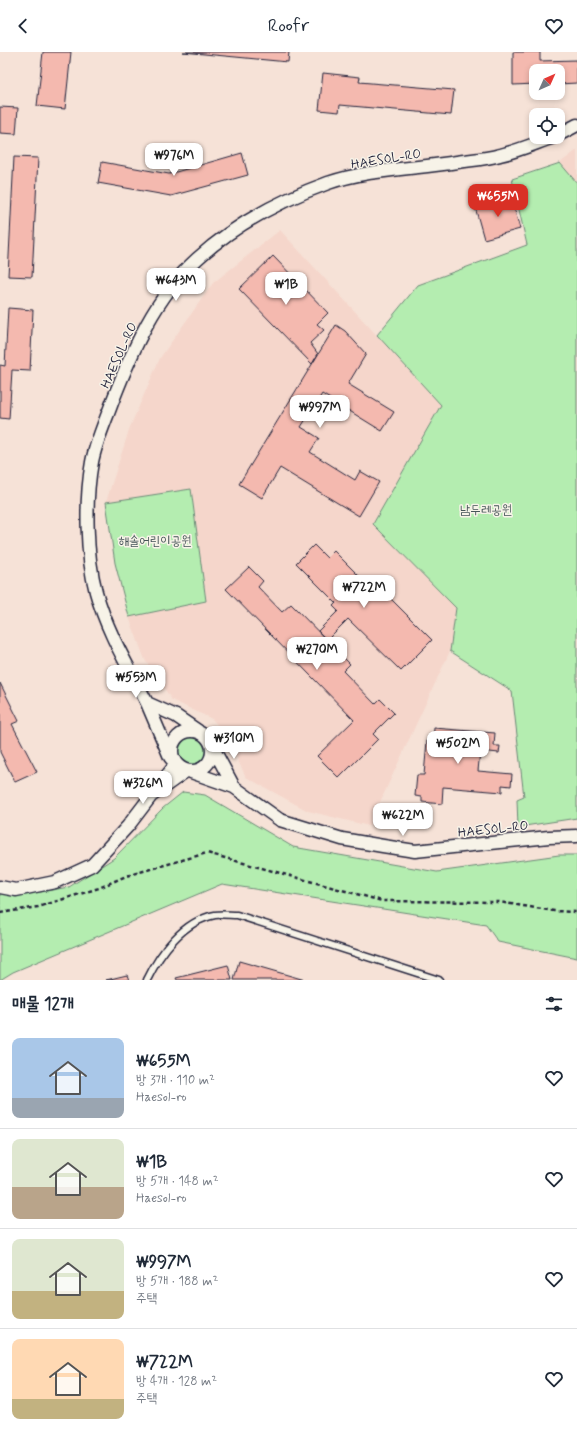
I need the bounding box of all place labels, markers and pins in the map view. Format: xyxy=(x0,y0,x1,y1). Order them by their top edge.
pin: ₩976M xyxy=(146,143,202,177)
pin: ₩655M xyxy=(470,184,526,218)
pin: ₩643M xyxy=(148,268,204,302)
pin: ₩1B xyxy=(267,272,305,306)
pin: ₩997M xyxy=(292,395,348,429)
pin: ₩722M xyxy=(336,575,392,609)
pin: ₩270M xyxy=(289,637,345,671)
pin: ₩553M xyxy=(108,665,164,699)
pin: ₩310M xyxy=(206,726,262,760)
pin: ₩502M xyxy=(430,731,486,765)
pin: ₩326M xyxy=(115,771,171,805)
pin: ₩622M xyxy=(375,803,431,837)

